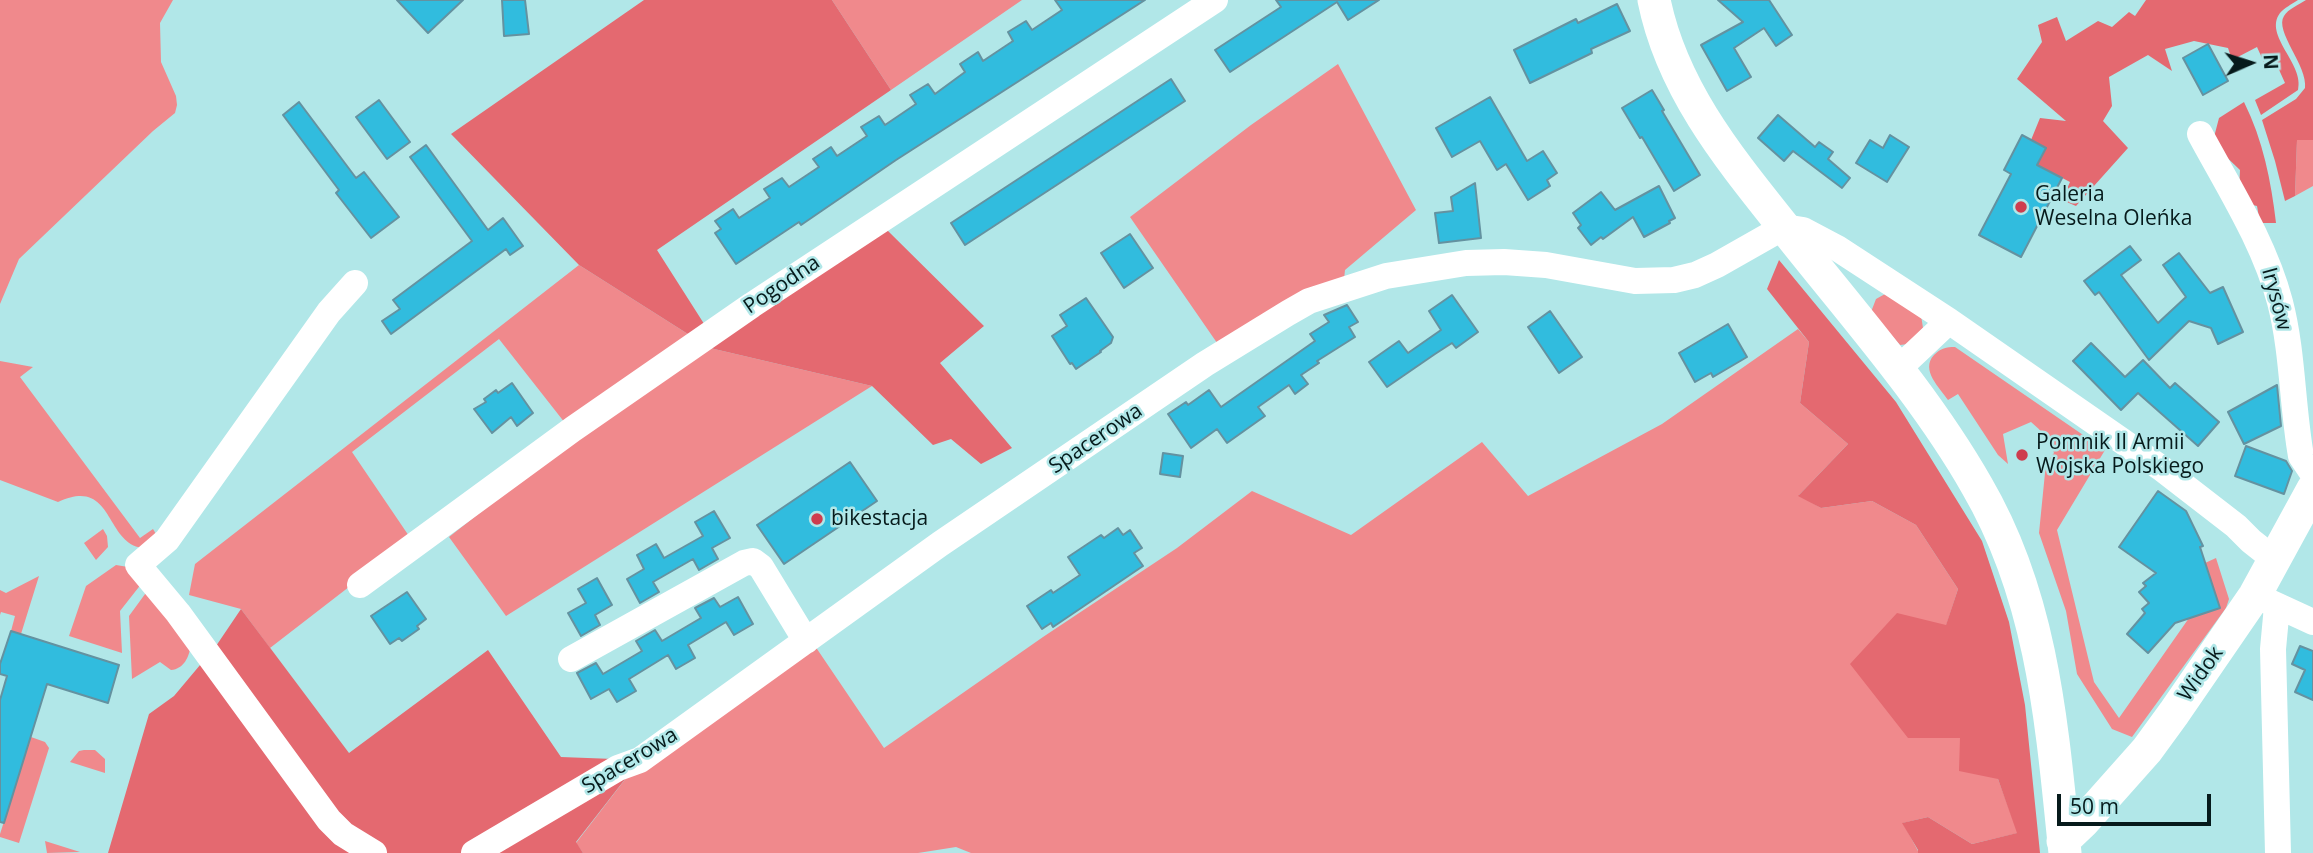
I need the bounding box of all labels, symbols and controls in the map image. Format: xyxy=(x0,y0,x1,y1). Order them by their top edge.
north arrow xyxy=(2215,28,2285,98)
text: N xyxy=(2258,53,2284,70)
place label: Galeria Weselna Oleńka xyxy=(2035,182,2192,232)
marker: Galeria Weselna Oleńka xyxy=(2013,199,2029,215)
street label: Pogodna xyxy=(739,250,825,320)
street label: Irysów xyxy=(2256,265,2296,333)
street label: Spacerowa xyxy=(1045,399,1147,479)
place label: Pomnik II Armii Wojska Polskiego xyxy=(2036,430,2204,480)
marker: Pomnik II Armii Wojska Polskiego xyxy=(2014,447,2030,463)
place label: bikestacja xyxy=(831,506,928,532)
marker: bikestacja xyxy=(809,511,825,527)
street label: Widok xyxy=(2173,642,2229,706)
street label: Spacerowa xyxy=(578,723,682,799)
scale bar xyxy=(2061,780,2215,824)
text: 50 m xyxy=(2070,792,2119,820)

